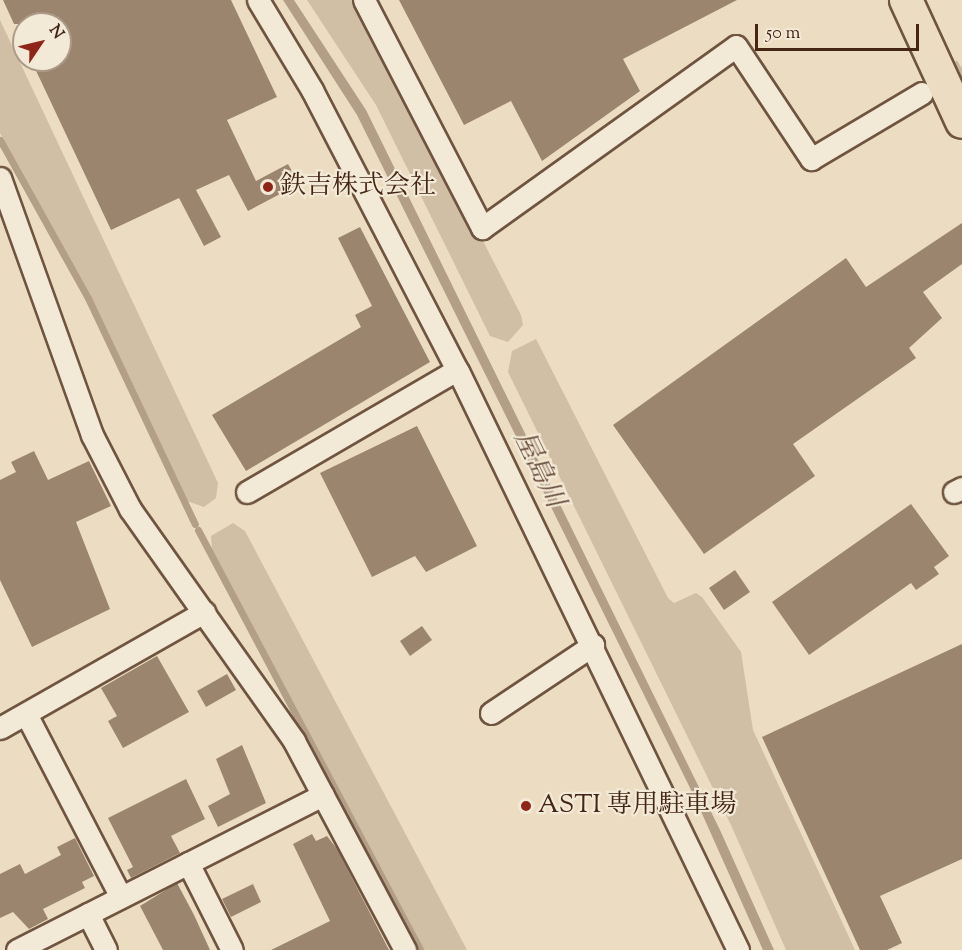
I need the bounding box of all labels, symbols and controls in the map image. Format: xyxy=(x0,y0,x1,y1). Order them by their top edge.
north arrow xyxy=(12,12,72,72)
scale bar xyxy=(758,12,922,50)
text: N xyxy=(42,21,69,44)
text: 50 m xyxy=(766,21,800,47)
place label: 鉄吉株式会社 xyxy=(280,171,436,203)
marker: 鉄吉株式会社 xyxy=(261,180,275,194)
water label: 屋島川 xyxy=(506,426,570,514)
place label: ASTI 専用駐車場 xyxy=(538,790,737,822)
marker: ASTI 専用駐車場 xyxy=(519,799,533,813)

